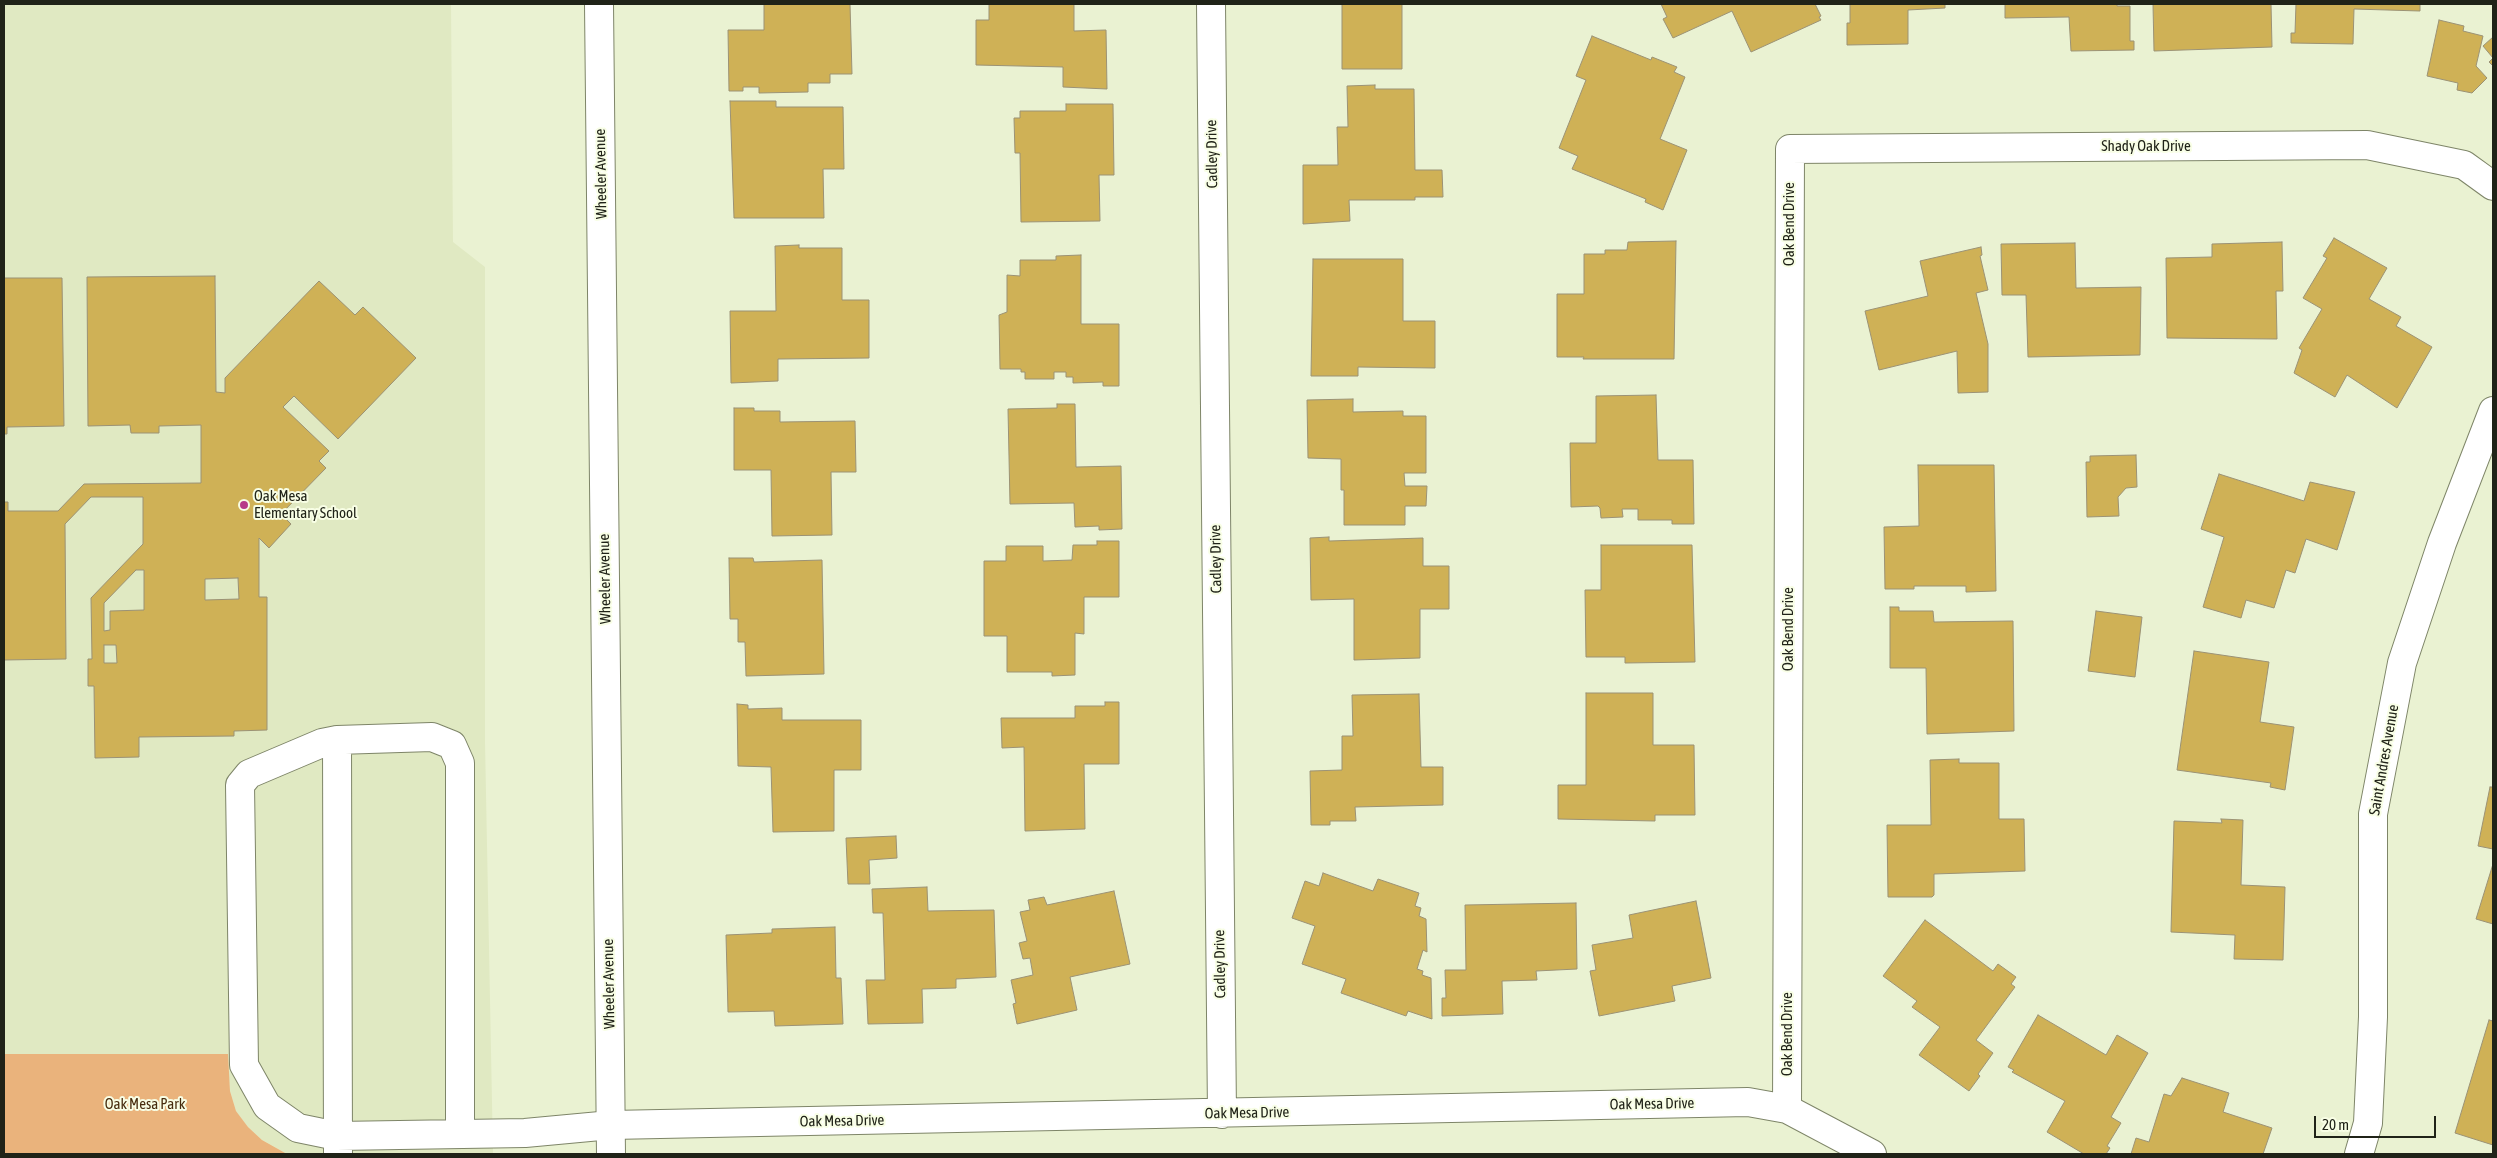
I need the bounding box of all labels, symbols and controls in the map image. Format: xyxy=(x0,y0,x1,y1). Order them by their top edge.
street label: Cadley Drive xyxy=(1202,120,1222,188)
street label: Wheeler Avenue xyxy=(591,129,611,219)
street label: Shady Oak Drive xyxy=(2101,137,2191,155)
street label: Oak Bend Drive xyxy=(1780,182,1798,266)
place label: Oak Mesa Elementary School xyxy=(254,487,357,522)
marker: Oak Mesa Elementary School xyxy=(238,499,250,511)
street label: Cadley Drive xyxy=(1206,525,1226,593)
street label: Wheeler Avenue xyxy=(595,534,615,624)
street label: Oak Bend Drive xyxy=(1779,587,1797,671)
street label: Saint Andres Avenue xyxy=(2365,703,2403,817)
street label: Cadley Drive xyxy=(1210,930,1230,998)
street label: Wheeler Avenue xyxy=(599,939,619,1029)
street label: Oak Bend Drive xyxy=(1778,992,1796,1076)
street label: Oak Mesa Drive xyxy=(1610,1094,1694,1114)
park label: Oak Mesa Park xyxy=(105,1095,185,1113)
street label: Oak Mesa Drive xyxy=(1205,1103,1289,1123)
scale bar xyxy=(2317,1106,2440,1138)
street label: Oak Mesa Drive xyxy=(800,1111,884,1131)
text: 20 m xyxy=(2322,1116,2349,1133)

